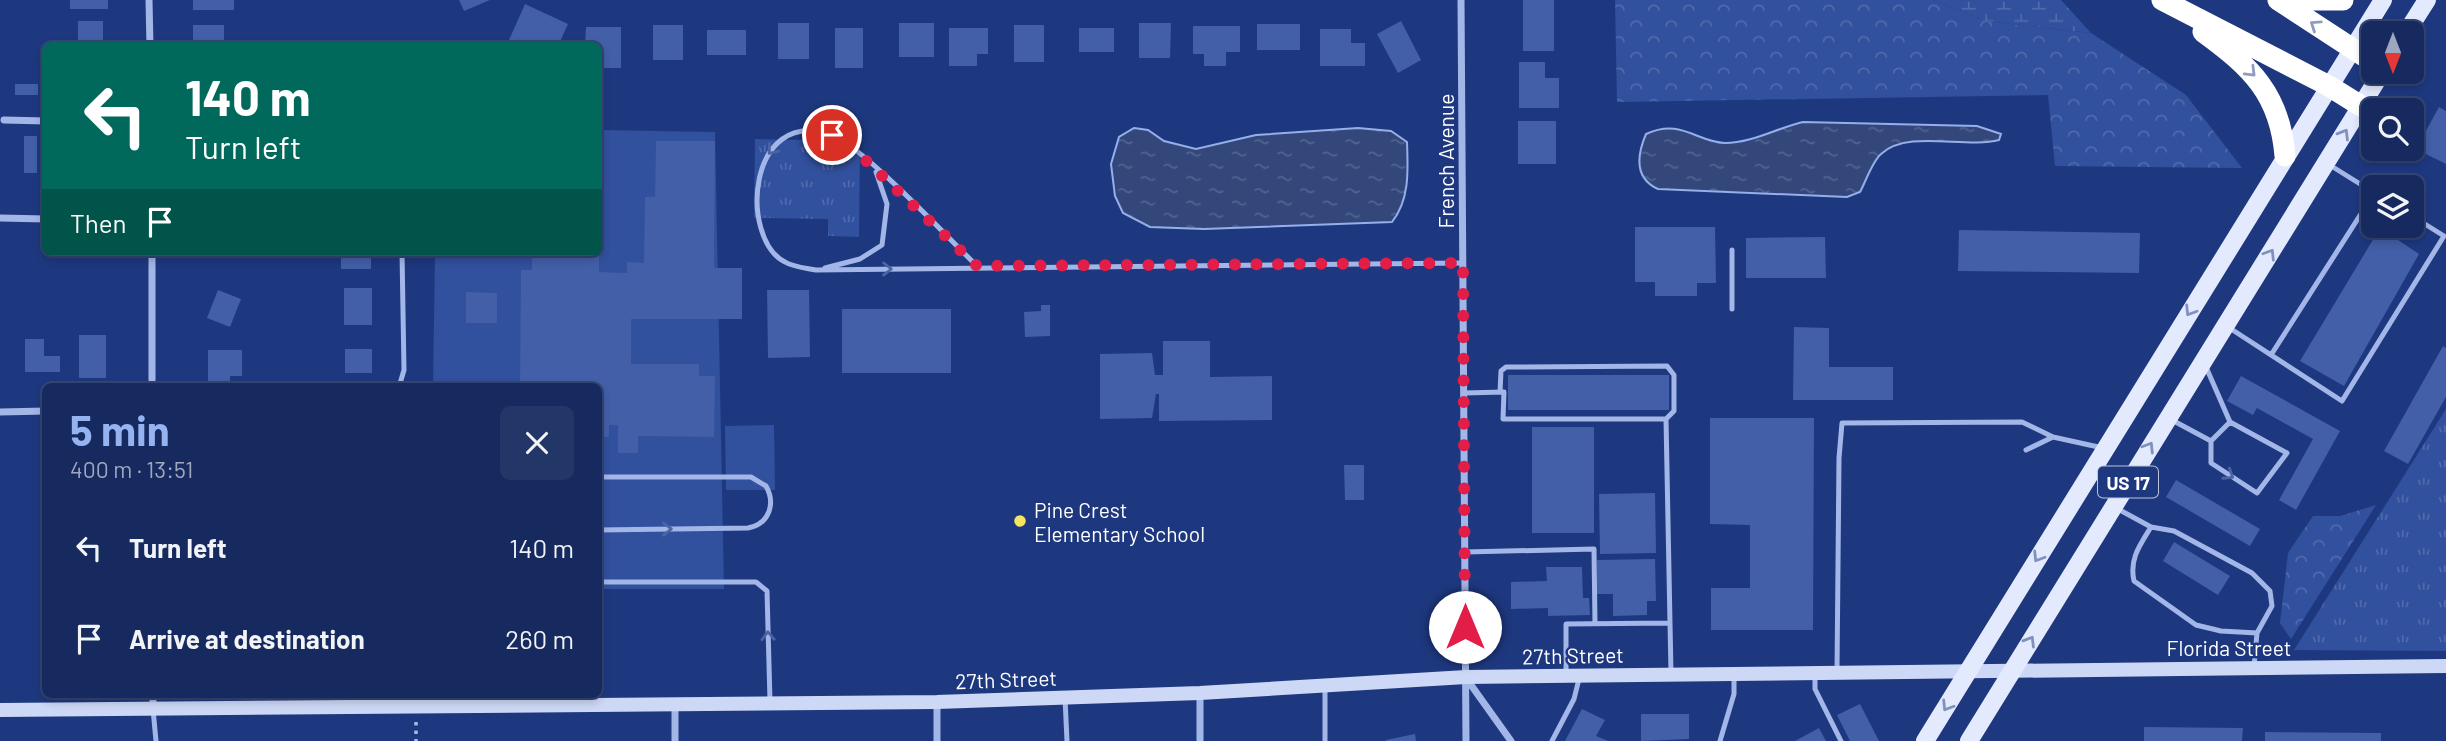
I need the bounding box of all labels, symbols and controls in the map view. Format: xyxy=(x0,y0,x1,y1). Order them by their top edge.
one-way arrow xyxy=(2310,21,2323,33)
north arrow xyxy=(2361,21,2424,84)
map controls xyxy=(2361,21,2424,238)
one-way arrow xyxy=(2242,64,2255,77)
text: 140 m xyxy=(185,67,311,126)
icon: left xyxy=(70,70,161,161)
street label: French Avenue xyxy=(1433,94,1458,228)
button: search xyxy=(2361,98,2424,161)
pin xyxy=(802,105,862,165)
icon: arrive xyxy=(813,116,851,154)
text: Turn left xyxy=(185,127,302,165)
one-way arrow xyxy=(2336,129,2349,142)
one-way arrow xyxy=(768,142,780,155)
button: layers xyxy=(2361,175,2424,238)
icon: arrive xyxy=(141,203,179,241)
text: Then xyxy=(70,207,127,238)
one-way arrow xyxy=(2261,249,2274,262)
one-way arrow xyxy=(882,261,892,277)
one-way arrow xyxy=(2185,303,2198,316)
text: 5 min xyxy=(70,404,170,454)
button: close xyxy=(500,406,574,480)
one-way arrow xyxy=(2141,442,2154,455)
text: 400 m · 13:51 xyxy=(70,455,193,483)
road number: US 17 xyxy=(2098,467,2158,498)
one-way arrow xyxy=(2221,467,2234,480)
place label: Pine Crest Elementary School xyxy=(1034,497,1205,546)
marker: Pine Crest Elementary School xyxy=(1012,513,1028,529)
one-way arrow xyxy=(662,521,672,537)
icon: left xyxy=(70,529,108,567)
text: Turn left xyxy=(129,532,227,563)
text: 140 m xyxy=(509,532,574,563)
one-way arrow xyxy=(2034,550,2047,563)
position arrow xyxy=(1428,590,1502,664)
icon: arrive xyxy=(70,620,108,658)
text: Arrive at destination xyxy=(129,623,365,654)
text: 260 m xyxy=(505,623,574,654)
one-way arrow xyxy=(760,630,776,640)
street label: Florida Street xyxy=(2167,635,2291,660)
one-way arrow xyxy=(2022,636,2035,649)
street label: 27th Street xyxy=(1522,642,1624,668)
street label: 27th Street xyxy=(955,665,1057,693)
one-way arrow xyxy=(1942,698,1955,711)

